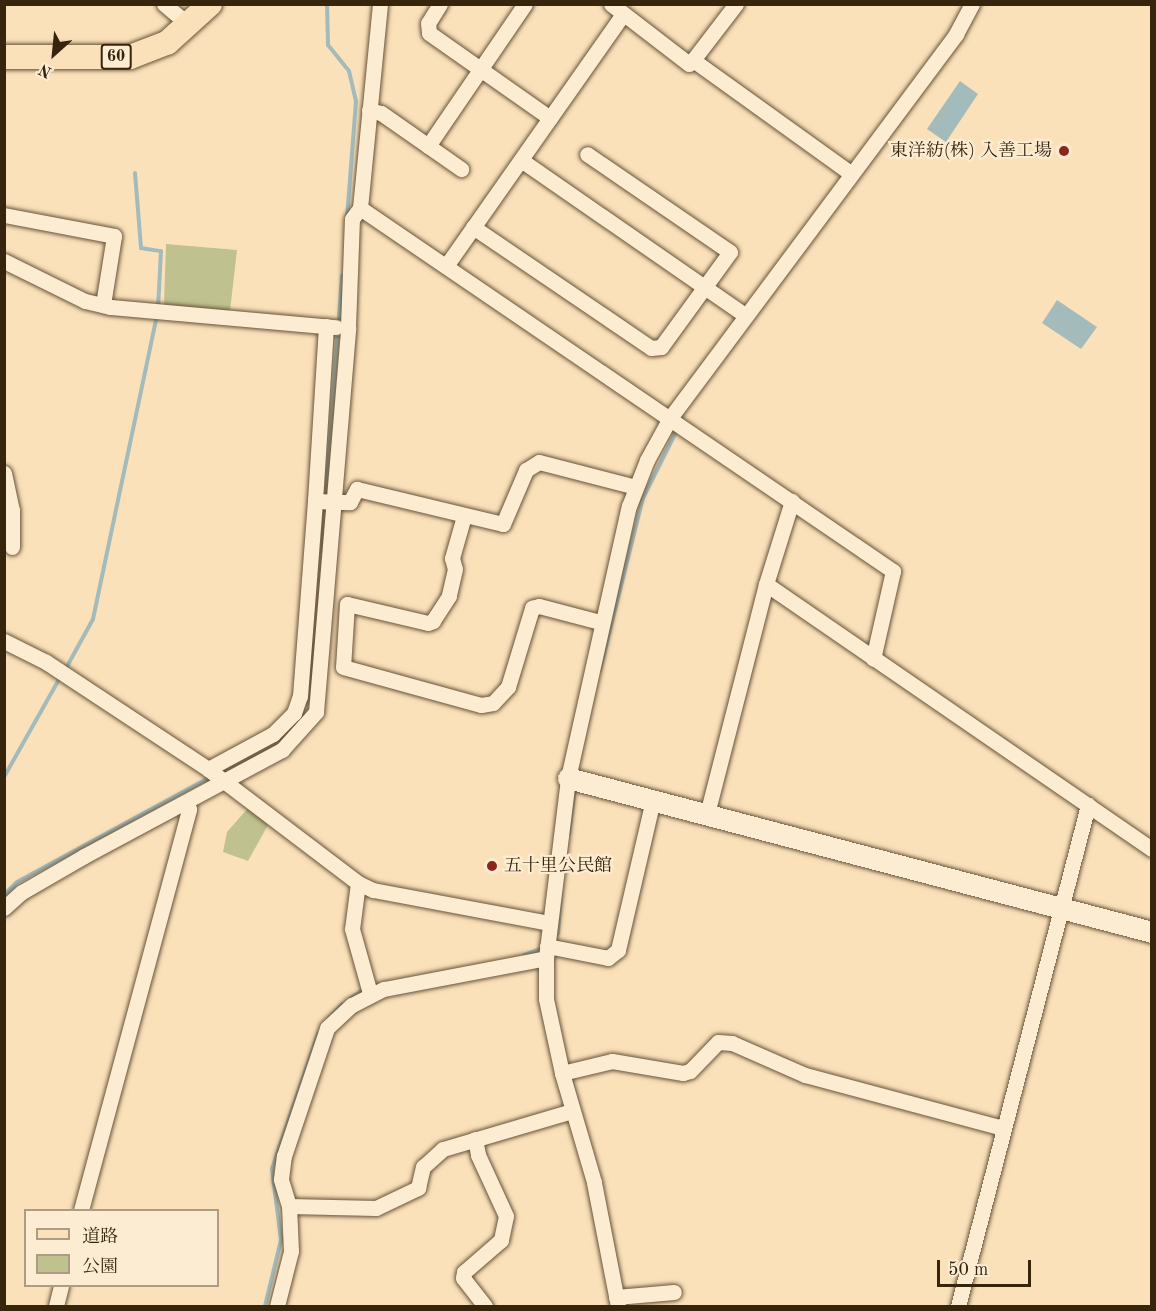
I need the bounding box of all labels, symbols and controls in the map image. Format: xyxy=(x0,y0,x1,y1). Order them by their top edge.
north arrow xyxy=(24,24,84,84)
road number: 60 xyxy=(100,44,132,70)
text: N xyxy=(37,60,55,80)
place label: 東洋紡(株) 入善工場 xyxy=(890,140,1052,162)
marker: 東洋紡(株) 入善工場 xyxy=(1057,144,1071,158)
place label: 五十里公民館 xyxy=(504,855,612,877)
marker: 五十里公民館 xyxy=(485,859,499,873)
legend xyxy=(24,1209,219,1287)
text: 道路 xyxy=(82,1228,118,1246)
scale bar xyxy=(940,1248,1034,1286)
text: 公園 xyxy=(82,1258,118,1276)
text: 50 m xyxy=(948,1261,988,1279)

